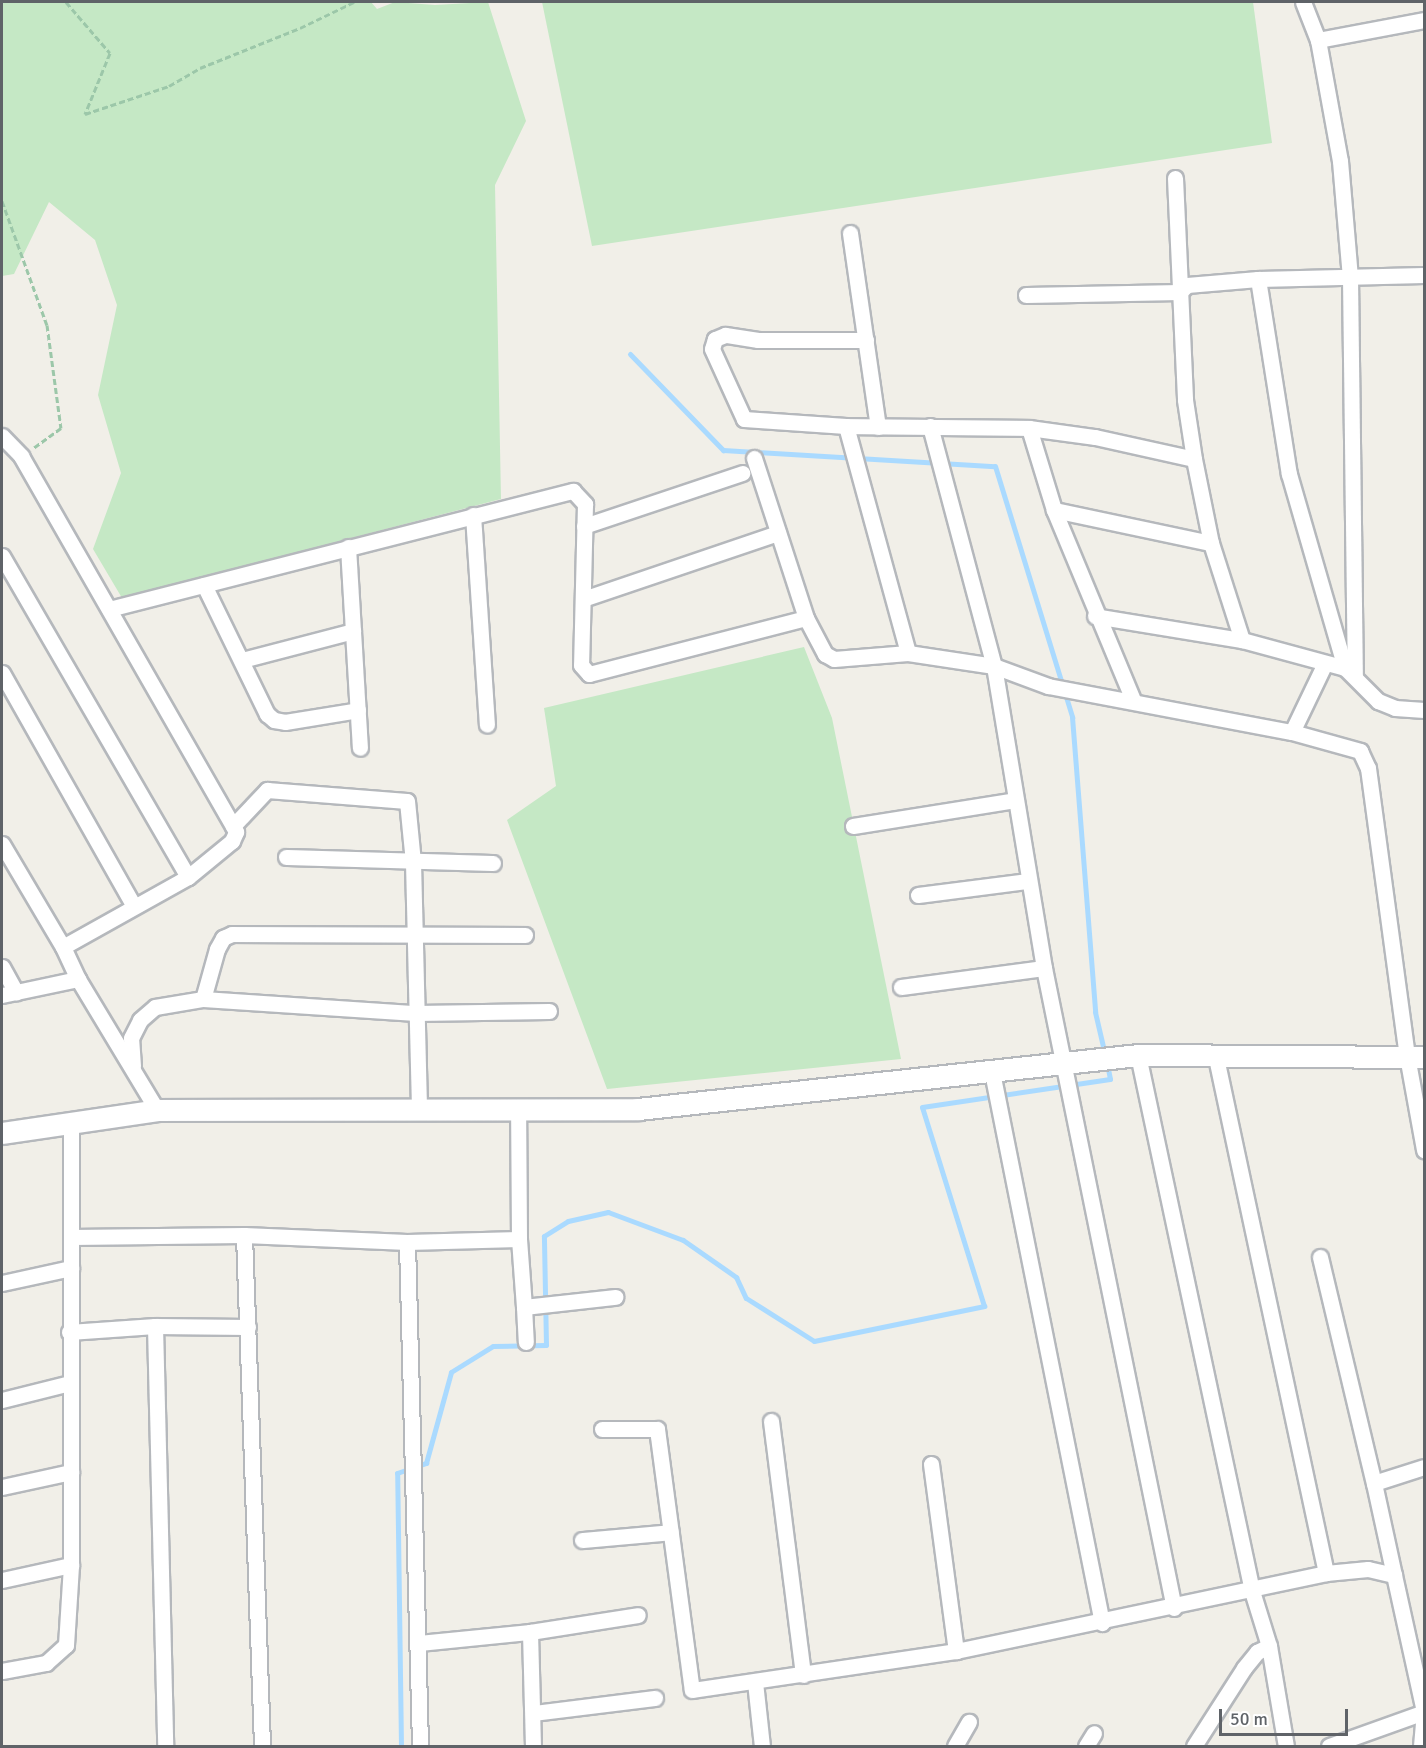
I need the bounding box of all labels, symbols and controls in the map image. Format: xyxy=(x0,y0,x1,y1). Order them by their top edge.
scale bar xyxy=(1222,1697,1351,1735)
text: 50 m xyxy=(1230,1708,1268,1730)

